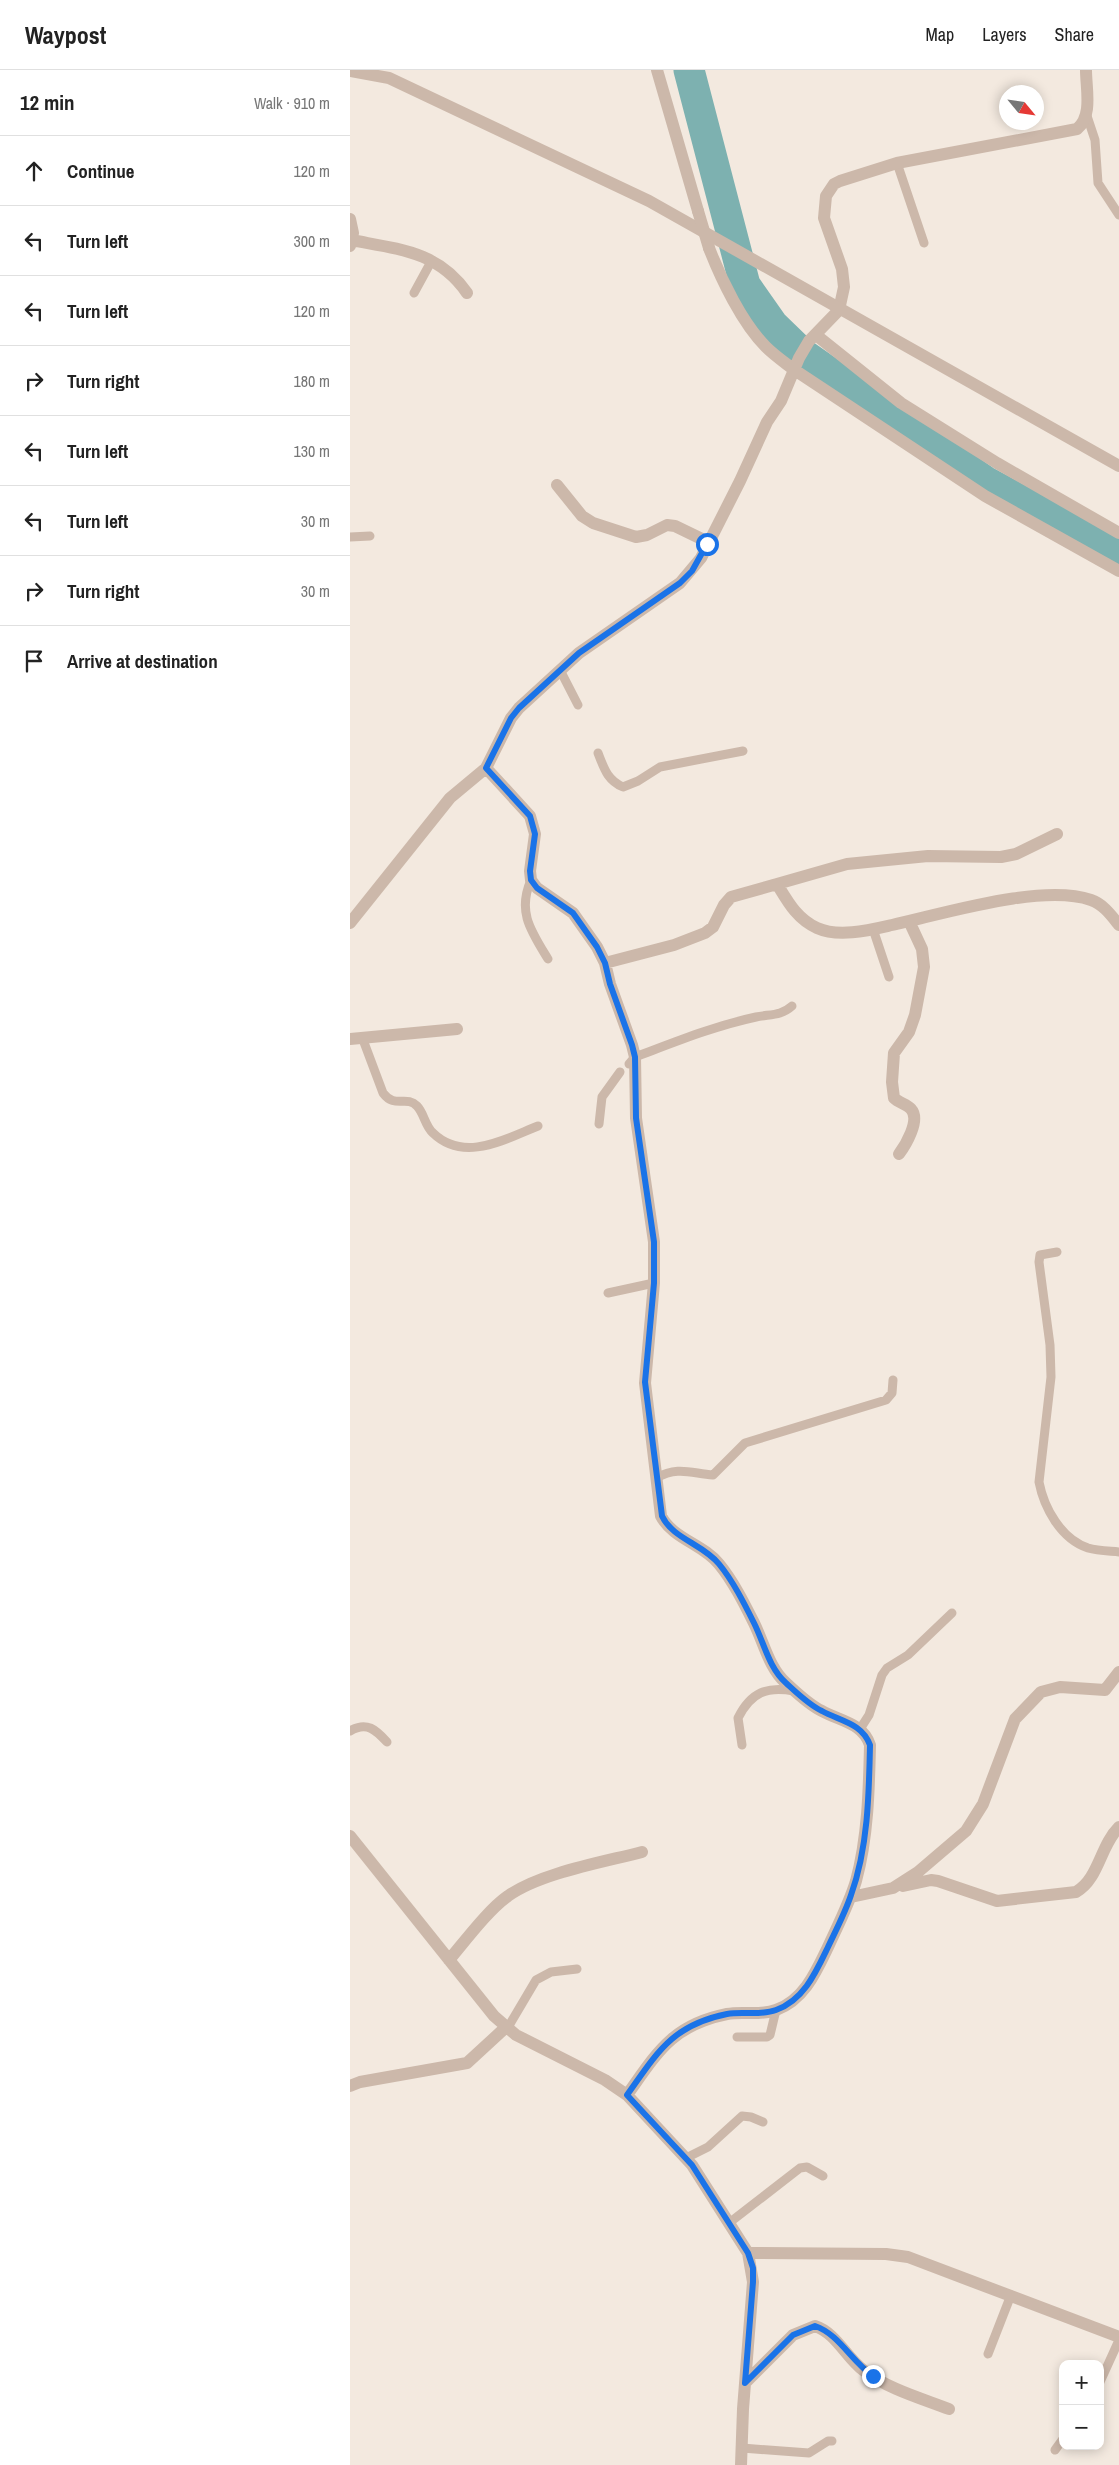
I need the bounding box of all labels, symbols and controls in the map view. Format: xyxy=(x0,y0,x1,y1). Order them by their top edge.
text: Waypost xyxy=(25,19,106,51)
text: Map xyxy=(926,22,954,47)
text: Layers xyxy=(982,22,1027,47)
text: Share xyxy=(1055,22,1094,47)
north arrow xyxy=(999,85,1044,130)
text: 12 min xyxy=(20,88,75,117)
text: Walk · 910 m xyxy=(254,92,330,114)
icon: ahead xyxy=(20,157,48,185)
text: Continue xyxy=(67,158,135,184)
text: 120 m xyxy=(294,160,330,182)
icon: left xyxy=(20,227,48,255)
text: Turn left xyxy=(67,228,128,254)
text: 300 m xyxy=(294,230,330,252)
icon: left xyxy=(20,297,48,325)
text: Turn left xyxy=(67,298,128,324)
text: 120 m xyxy=(294,300,330,322)
icon: right xyxy=(20,367,48,395)
text: Turn right xyxy=(67,368,139,394)
text: 180 m xyxy=(294,370,330,392)
icon: left xyxy=(20,437,48,465)
text: Turn left xyxy=(67,438,128,464)
text: 130 m xyxy=(294,440,330,462)
icon: left xyxy=(20,507,48,535)
text: Turn left xyxy=(67,508,128,534)
text: 30 m xyxy=(301,510,330,532)
route start xyxy=(696,533,719,556)
icon: right xyxy=(20,577,48,605)
text: Turn right xyxy=(67,578,139,604)
text: 30 m xyxy=(301,580,330,602)
icon: arrive xyxy=(20,647,48,675)
text: Arrive at destination xyxy=(67,648,218,674)
map controls xyxy=(1059,2360,1104,2450)
button: + xyxy=(1059,2360,1104,2405)
route end xyxy=(862,2365,885,2388)
button: − xyxy=(1059,2405,1104,2450)

